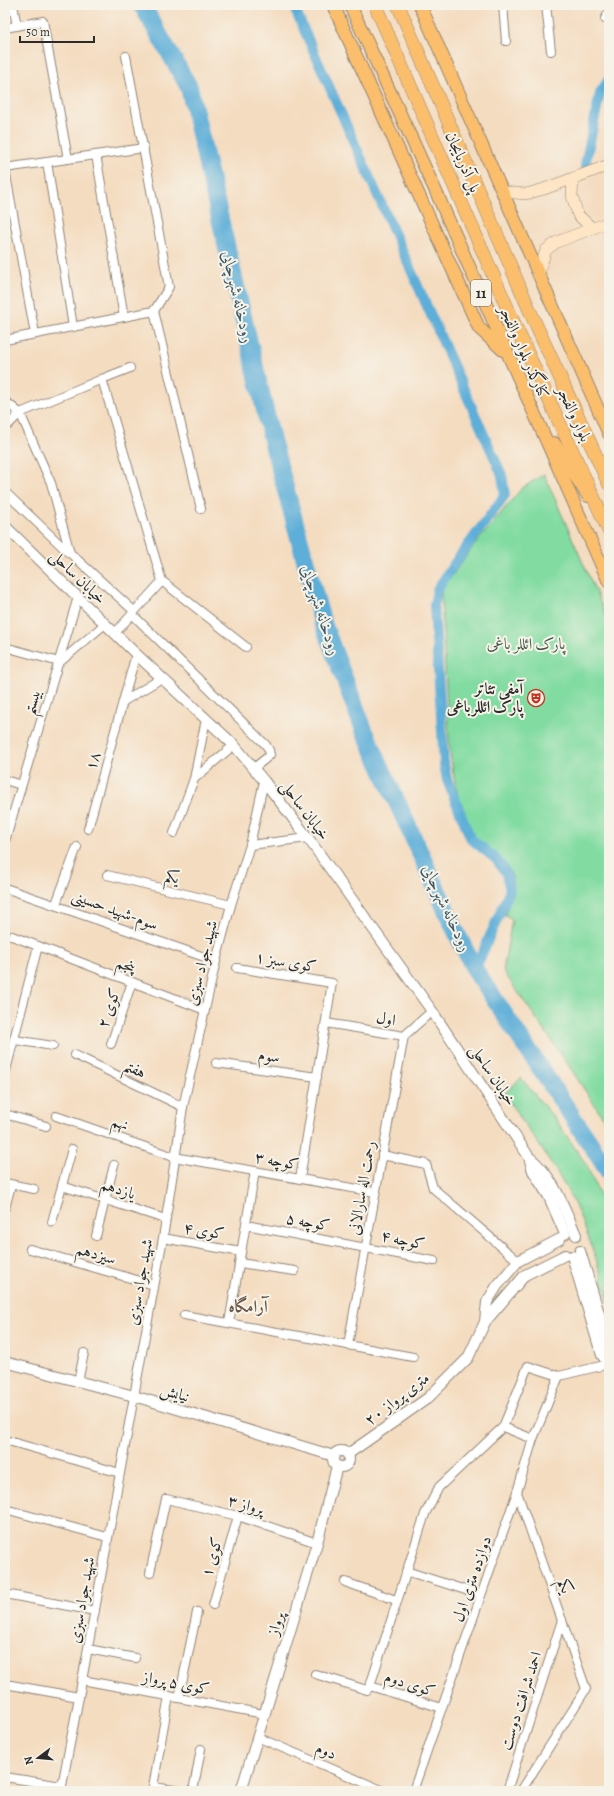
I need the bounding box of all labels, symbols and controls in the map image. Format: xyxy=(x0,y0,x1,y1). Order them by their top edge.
scale bar xyxy=(20,18,94,44)
text: 50 m xyxy=(26,24,50,40)
street label: پل آذربایجان xyxy=(440,128,487,197)
water label: رودخانه شهرچایی xyxy=(216,249,260,345)
road number: 11 xyxy=(471,280,491,306)
street label: کنارگذر بلوار والفجر xyxy=(493,299,555,402)
street label: بلوار والفجر xyxy=(551,381,596,445)
street label: خیابان ساحلی xyxy=(45,545,111,609)
water label: رودخانه شهرچایی xyxy=(296,562,346,658)
park label: پارک ائللر باغی xyxy=(487,633,566,655)
place label: آمفی تئاتر پارک ائللرباغی xyxy=(446,678,526,719)
street label: بیستم xyxy=(18,687,51,719)
theatre icon: آمفی تئاتر پارک ائللرباغی xyxy=(526,688,546,708)
street label: ۱۸ xyxy=(80,749,106,773)
street label: خیابان ساحلی xyxy=(275,775,335,845)
water label: رودخانه شهرچایی xyxy=(417,860,477,956)
street label: یکم xyxy=(162,865,182,893)
street label: سوم-شهید حسینی xyxy=(68,884,161,939)
street label: شهید جواد سبزی xyxy=(181,918,223,1008)
street label: کوی سبز ۱ xyxy=(254,946,318,978)
street label: پنجم xyxy=(112,951,140,983)
street label: کوی ۲ xyxy=(92,985,126,1031)
street label: اول xyxy=(374,1006,398,1032)
street label: خیابان ساحلی xyxy=(464,1040,522,1110)
street label: سوم xyxy=(256,1044,281,1071)
street label: هفتم xyxy=(118,1054,150,1088)
street label: نهم xyxy=(107,1110,132,1140)
street label: رحمت اله سارالانی xyxy=(343,1139,381,1237)
street label: کوچه ۳ xyxy=(253,1146,301,1176)
street label: یازدهم xyxy=(96,1173,139,1209)
street label: کوچه ۵ xyxy=(284,1207,332,1237)
street label: کوی ۴ xyxy=(182,1217,226,1245)
street label: کوچه ۴ xyxy=(379,1225,427,1255)
street label: شهید جواد سبزی xyxy=(122,1237,158,1327)
street label: سیزدهم xyxy=(72,1238,119,1274)
district label: آرامگاه xyxy=(228,1295,270,1318)
street label: ۲۰ متری پرواز xyxy=(360,1367,434,1431)
street label: نیایش xyxy=(158,1378,192,1408)
street label: پرواز ۳ xyxy=(225,1489,269,1521)
street label: دوازده متری اول xyxy=(447,1533,497,1625)
street label: کوی ۱ xyxy=(196,1534,228,1580)
street label: شهید جواد سبزی xyxy=(64,1555,100,1645)
street label: یکم xyxy=(549,1576,578,1598)
street label: پرواز xyxy=(261,1607,291,1641)
street label: احمد شرافت دوست xyxy=(495,1649,547,1753)
street label: کوی ۵ پرواز xyxy=(139,1665,211,1700)
street label: کوی دوم xyxy=(381,1665,438,1705)
street label: دوم xyxy=(311,1737,340,1768)
north arrow xyxy=(18,1738,58,1778)
text: N xyxy=(21,1755,37,1767)

